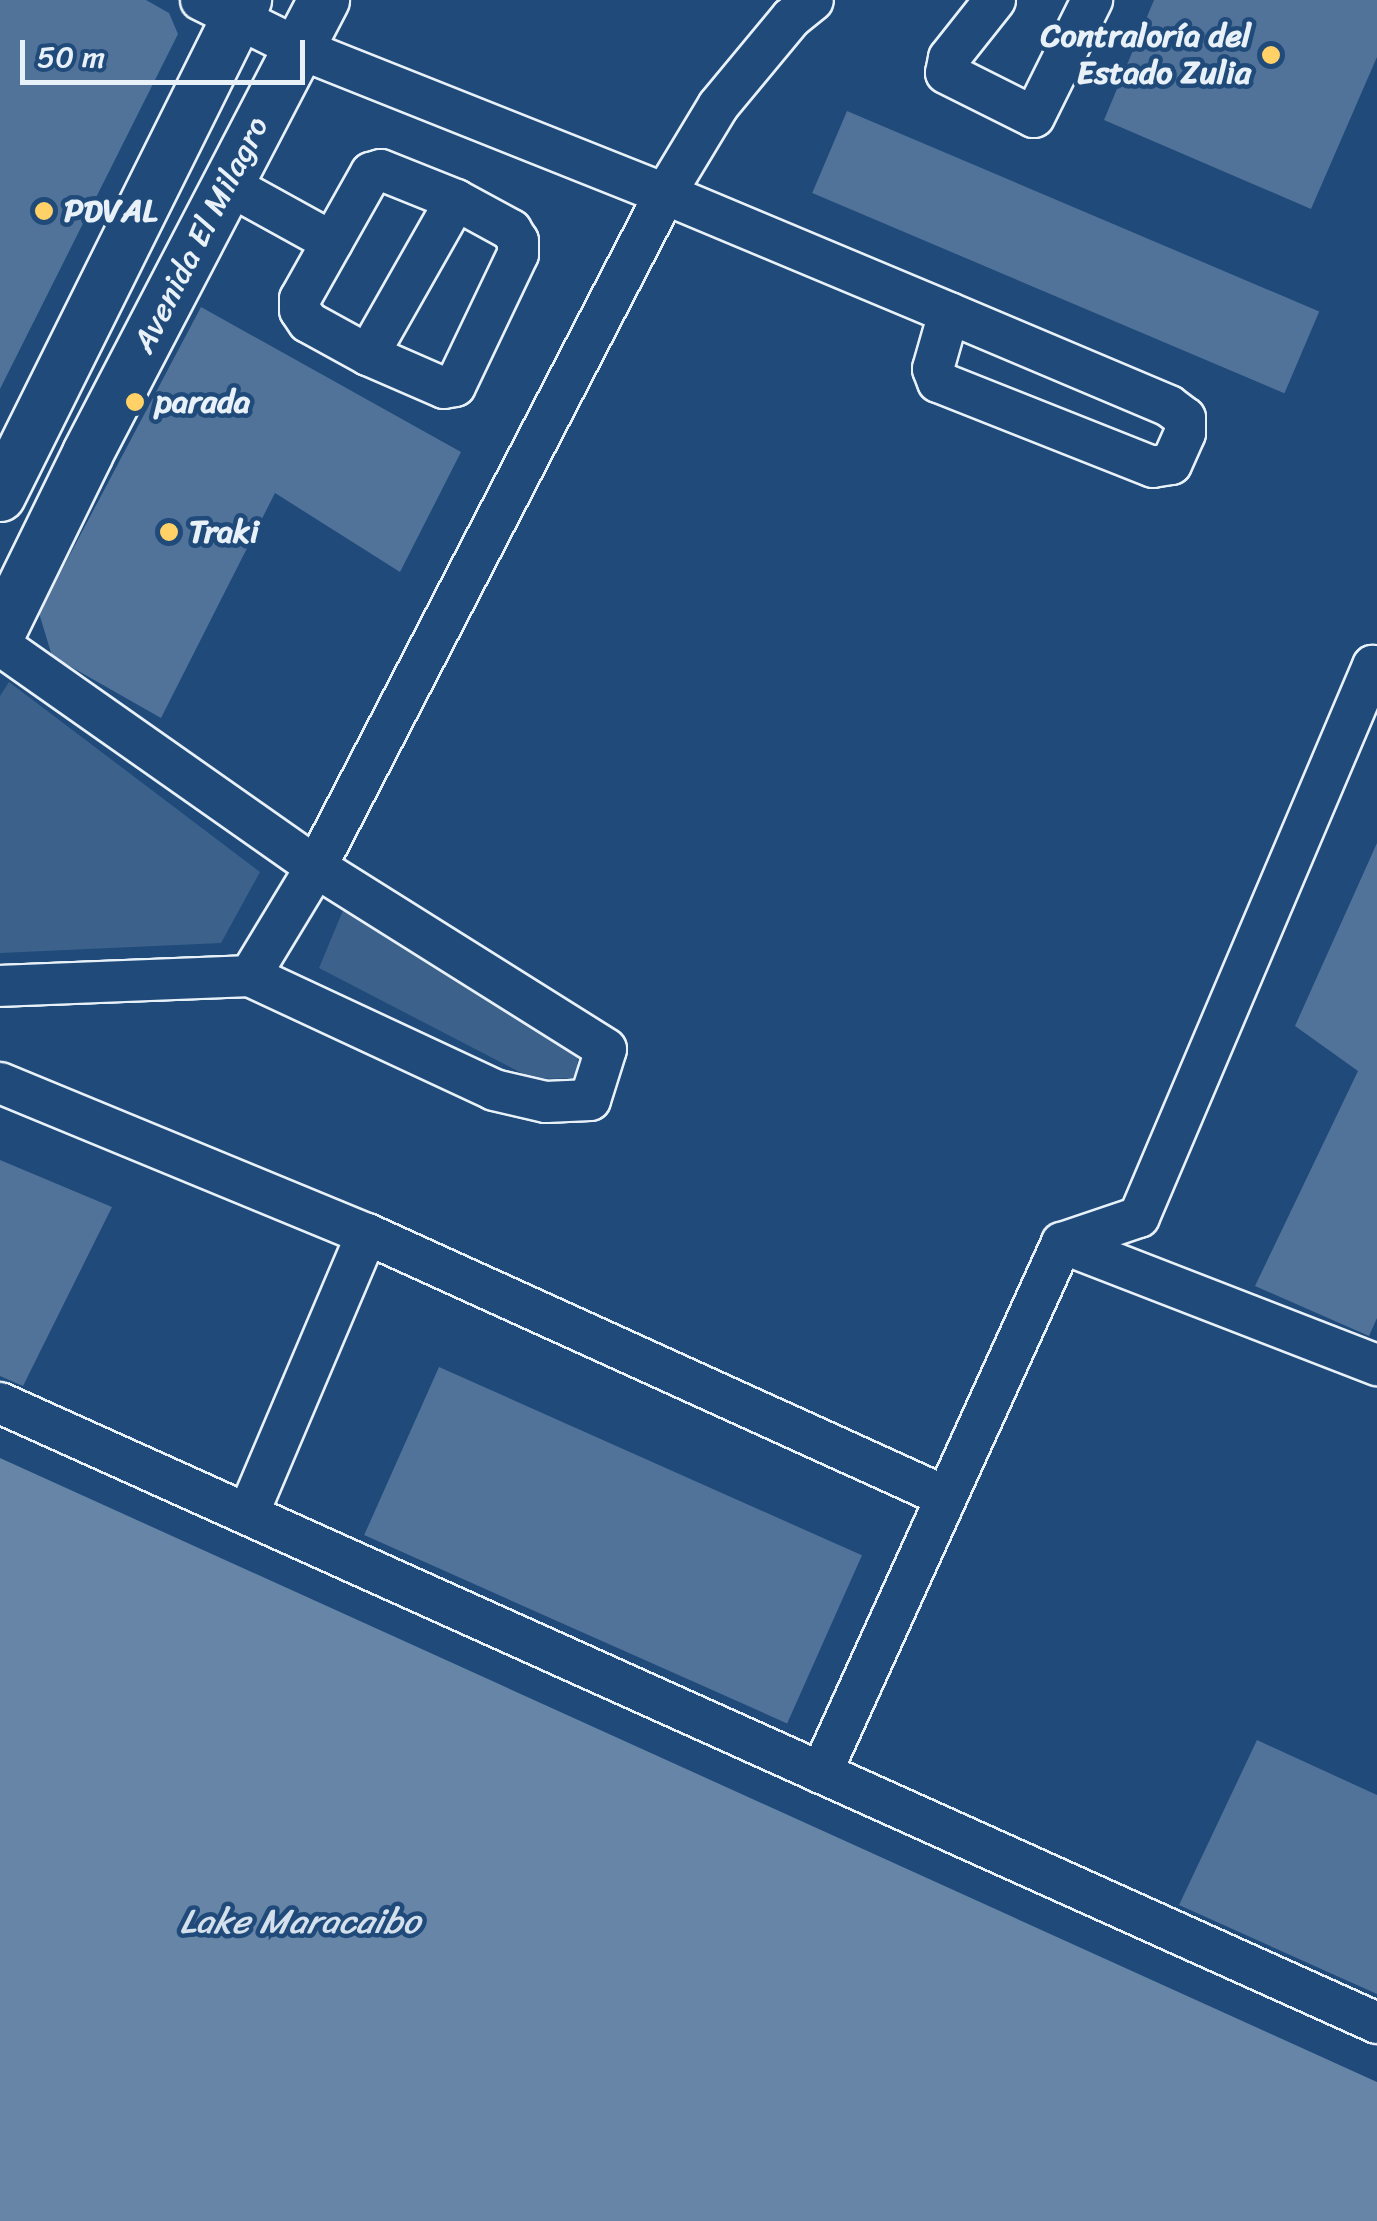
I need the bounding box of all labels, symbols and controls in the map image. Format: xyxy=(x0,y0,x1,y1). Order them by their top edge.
place label: Contraloría del Estado Zulia xyxy=(1041,18,1251,93)
scale bar xyxy=(25,20,310,82)
text: 50 m xyxy=(37,30,105,84)
marker: Contraloría del Estado Zulia xyxy=(1260,44,1282,66)
street label: Avenida El Milagro xyxy=(125,110,277,360)
place label: PDVAL xyxy=(64,192,157,230)
marker: PDVAL xyxy=(33,200,55,222)
place label: parada xyxy=(155,383,250,421)
marker: parada xyxy=(124,391,146,413)
place label: Traki xyxy=(189,513,259,551)
marker: Traki xyxy=(158,521,180,543)
water label: Lake Maracaibo xyxy=(181,1900,419,1942)

